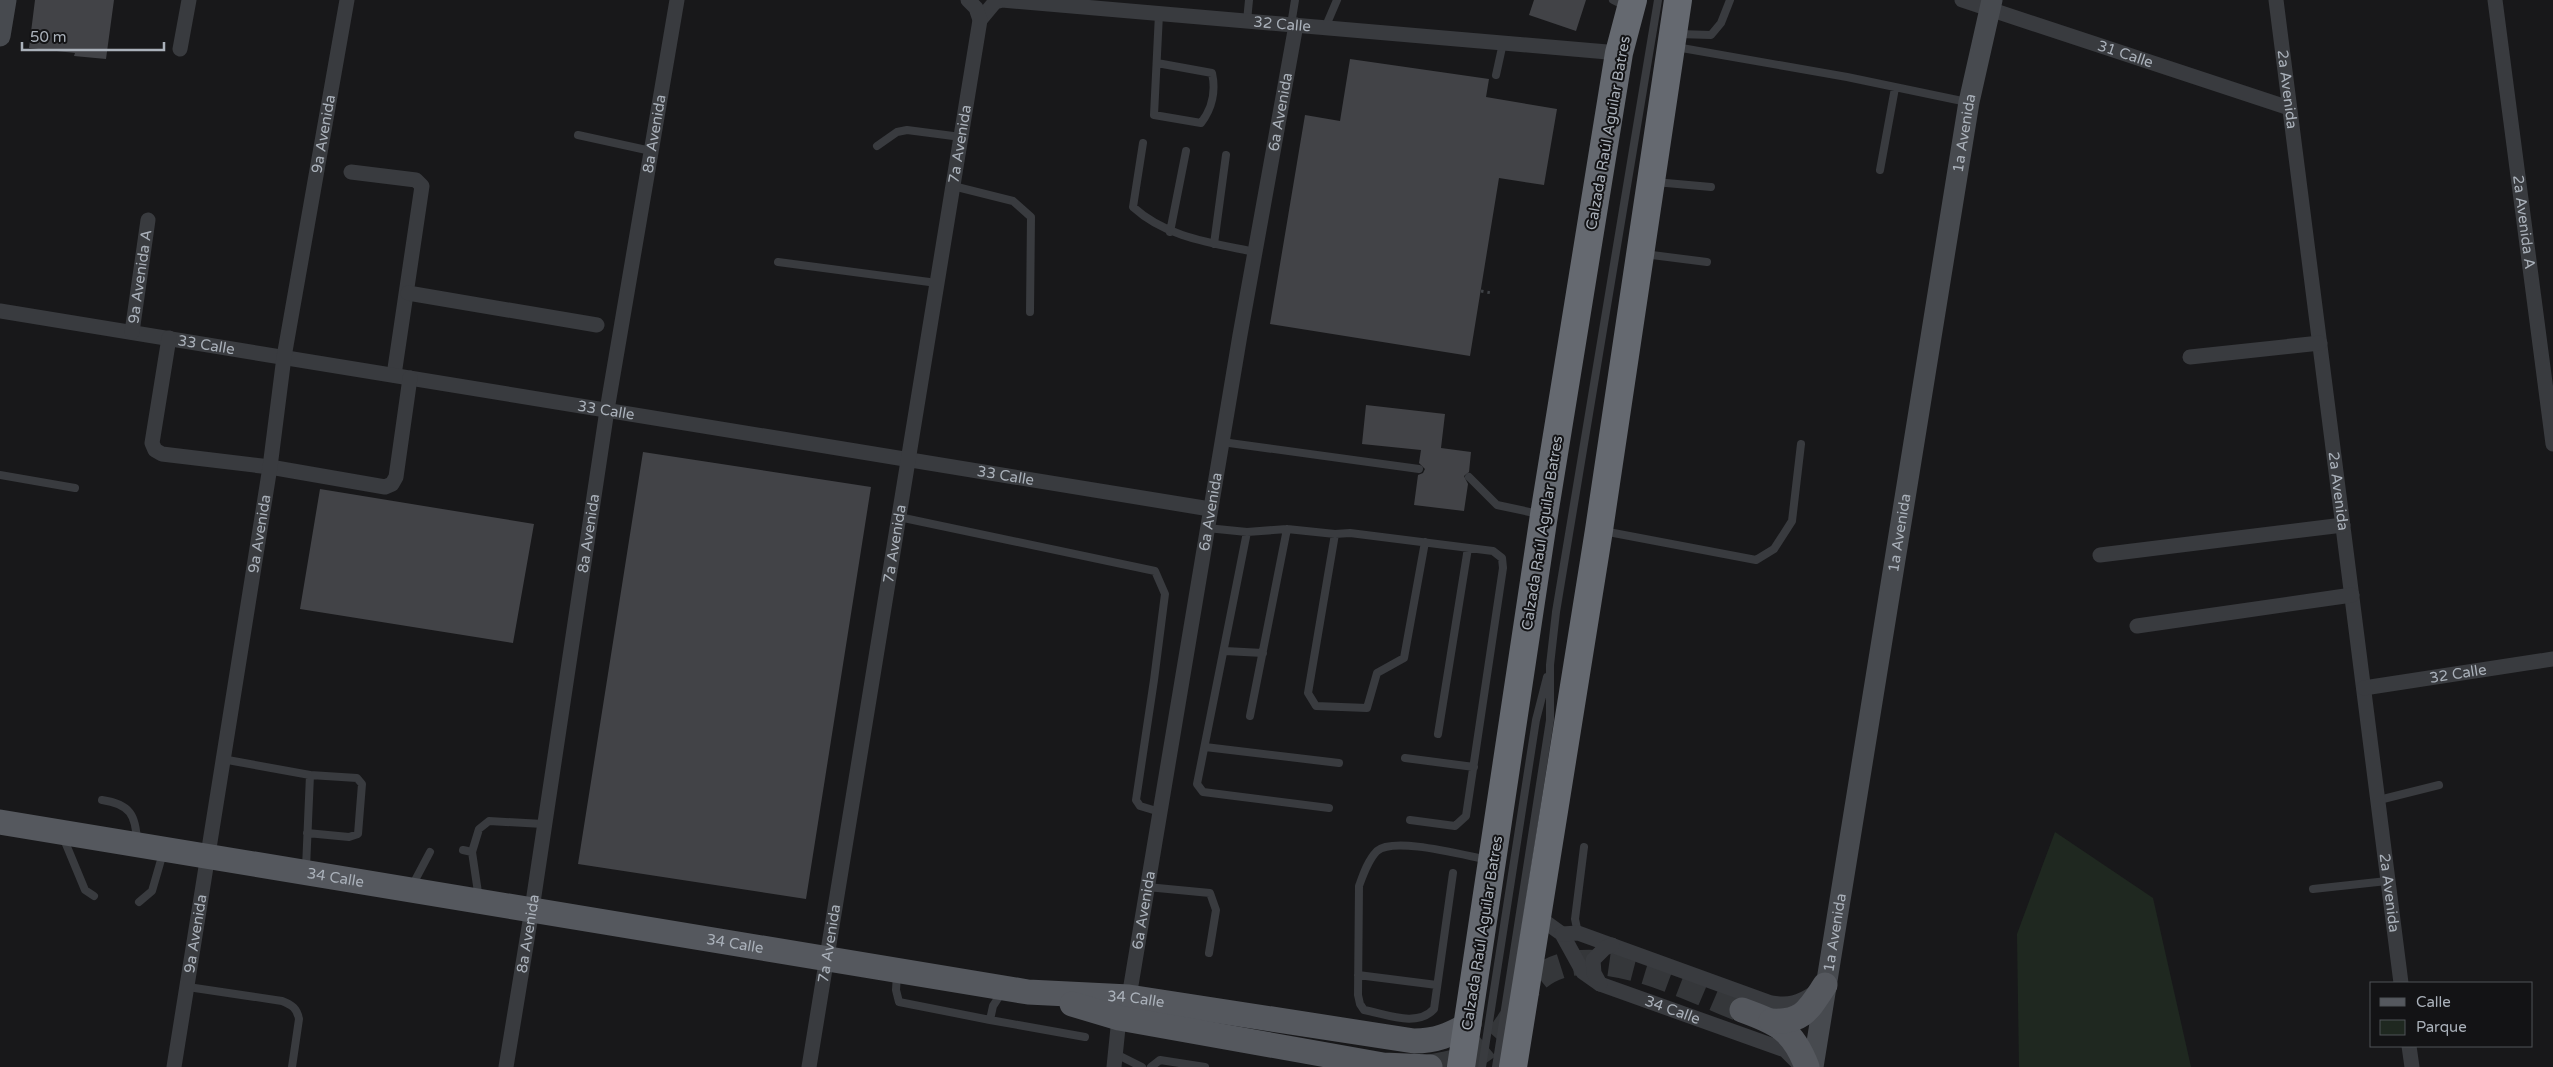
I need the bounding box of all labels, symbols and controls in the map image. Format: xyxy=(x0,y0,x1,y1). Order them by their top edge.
street label: 32 Calle xyxy=(1253,13,1312,36)
scale bar xyxy=(22,20,165,52)
text: 50 m xyxy=(30,28,67,46)
street label: Calzada Raúl Aguilar Batres xyxy=(1582,35,1634,231)
street label: 31 Calle xyxy=(2095,36,2156,72)
street label: 2a Avenida xyxy=(2273,49,2301,130)
street label: 6a Avenida xyxy=(1264,71,1296,153)
street label: 1a Avenida xyxy=(1949,92,1980,174)
street label: 9a Avenida xyxy=(308,93,339,175)
street label: 8a Avenida xyxy=(639,93,670,174)
street label: 7a Avenida xyxy=(944,104,975,185)
street label: 2a Avenida A xyxy=(2509,174,2539,270)
street label: 9a Avenida A xyxy=(124,228,156,325)
street label: 33 Calle xyxy=(176,331,236,358)
street label: 33 Calle xyxy=(576,397,636,424)
street label: Calzada Raúl Aguilar Batres xyxy=(1518,434,1566,632)
street label: 2a Avenida xyxy=(2324,450,2352,532)
street label: 33 Calle xyxy=(976,462,1036,489)
street label: 6a Avenida xyxy=(1195,471,1226,553)
street label: 1a Avenida xyxy=(1884,492,1915,574)
street label: 9a Avenida xyxy=(244,493,274,574)
street label: 8a Avenida xyxy=(574,493,603,574)
street label: 7a Avenida xyxy=(879,503,910,585)
street label: 32 Calle xyxy=(2428,660,2488,687)
street label: Calzada Raúl Aguilar Batres xyxy=(1458,834,1506,1032)
street label: 2a Avenida xyxy=(2376,852,2403,933)
street label: 34 Calle xyxy=(306,864,365,891)
street label: 6a Avenida xyxy=(1128,869,1159,951)
street label: 1a Avenida xyxy=(1819,892,1850,973)
street label: 9a Avenida xyxy=(180,893,211,974)
street label: 8a Avenida xyxy=(513,893,543,975)
street label: 7a Avenida xyxy=(814,903,844,984)
street label: 34 Calle xyxy=(705,930,765,957)
legend xyxy=(2370,982,2533,1047)
street label: 34 Calle xyxy=(1107,987,1166,1011)
street label: 34 Calle xyxy=(1642,992,1703,1028)
text: Calle xyxy=(2416,993,2451,1011)
text: Parque xyxy=(2416,1018,2467,1036)

